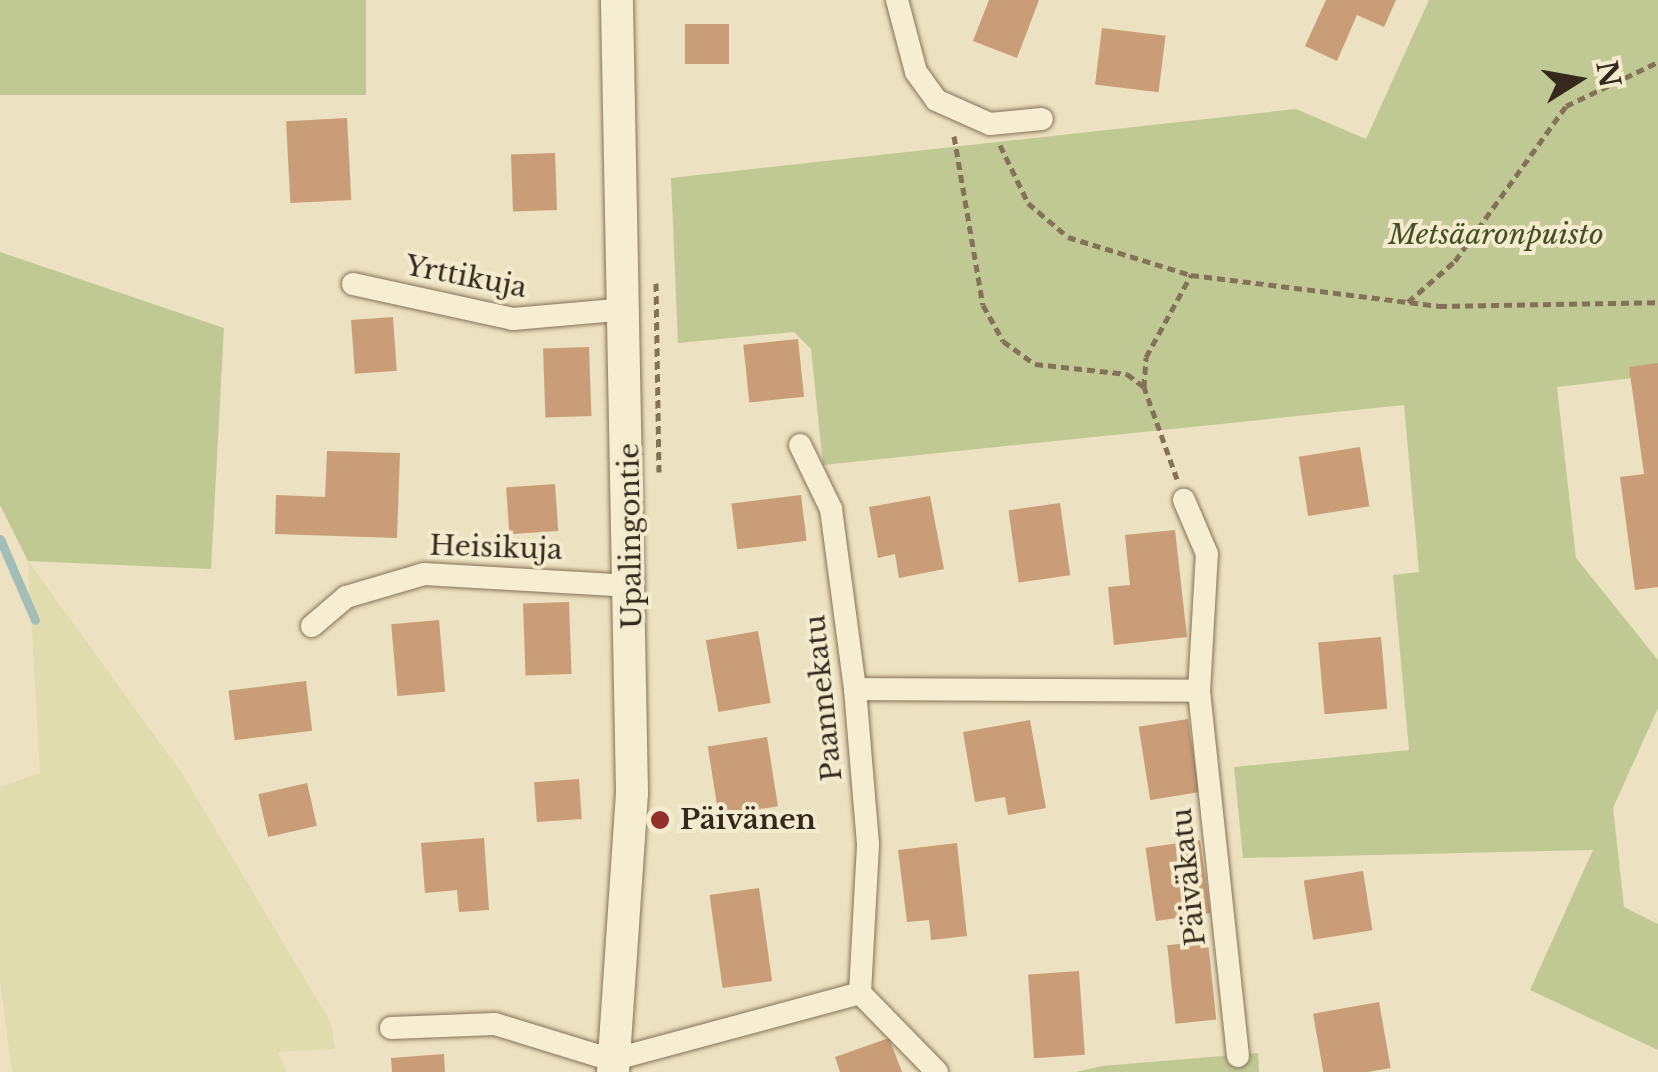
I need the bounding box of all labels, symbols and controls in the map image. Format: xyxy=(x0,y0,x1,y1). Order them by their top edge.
north arrow xyxy=(1528,30,1628,130)
text: N xyxy=(1588,58,1628,90)
park label: Metsäaronpuisto xyxy=(1388,218,1604,252)
street label: Yrttikuja xyxy=(403,249,529,305)
street label: Upalingontie xyxy=(613,443,649,629)
street label: Heisikuja xyxy=(429,529,563,567)
street label: Paannekatu xyxy=(799,613,849,783)
place label: Päivänen xyxy=(680,803,816,837)
street label: Päiväkatu xyxy=(1165,807,1213,947)
marker: Päivänen xyxy=(649,809,671,831)

